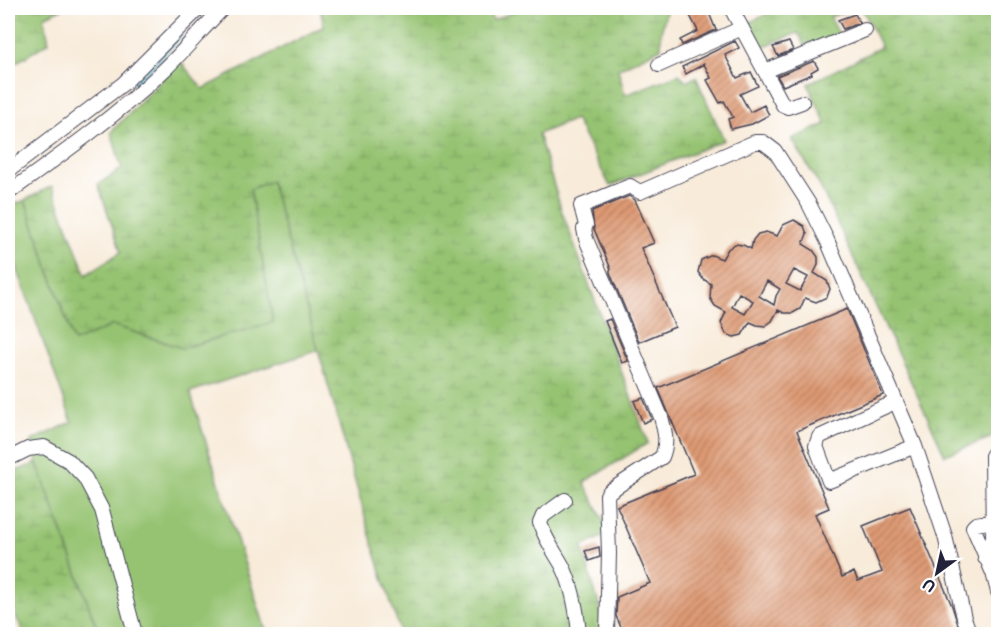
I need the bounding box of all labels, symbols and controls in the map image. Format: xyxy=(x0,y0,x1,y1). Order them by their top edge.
north arrow xyxy=(907,543,967,603)
text: U xyxy=(920,573,940,595)

